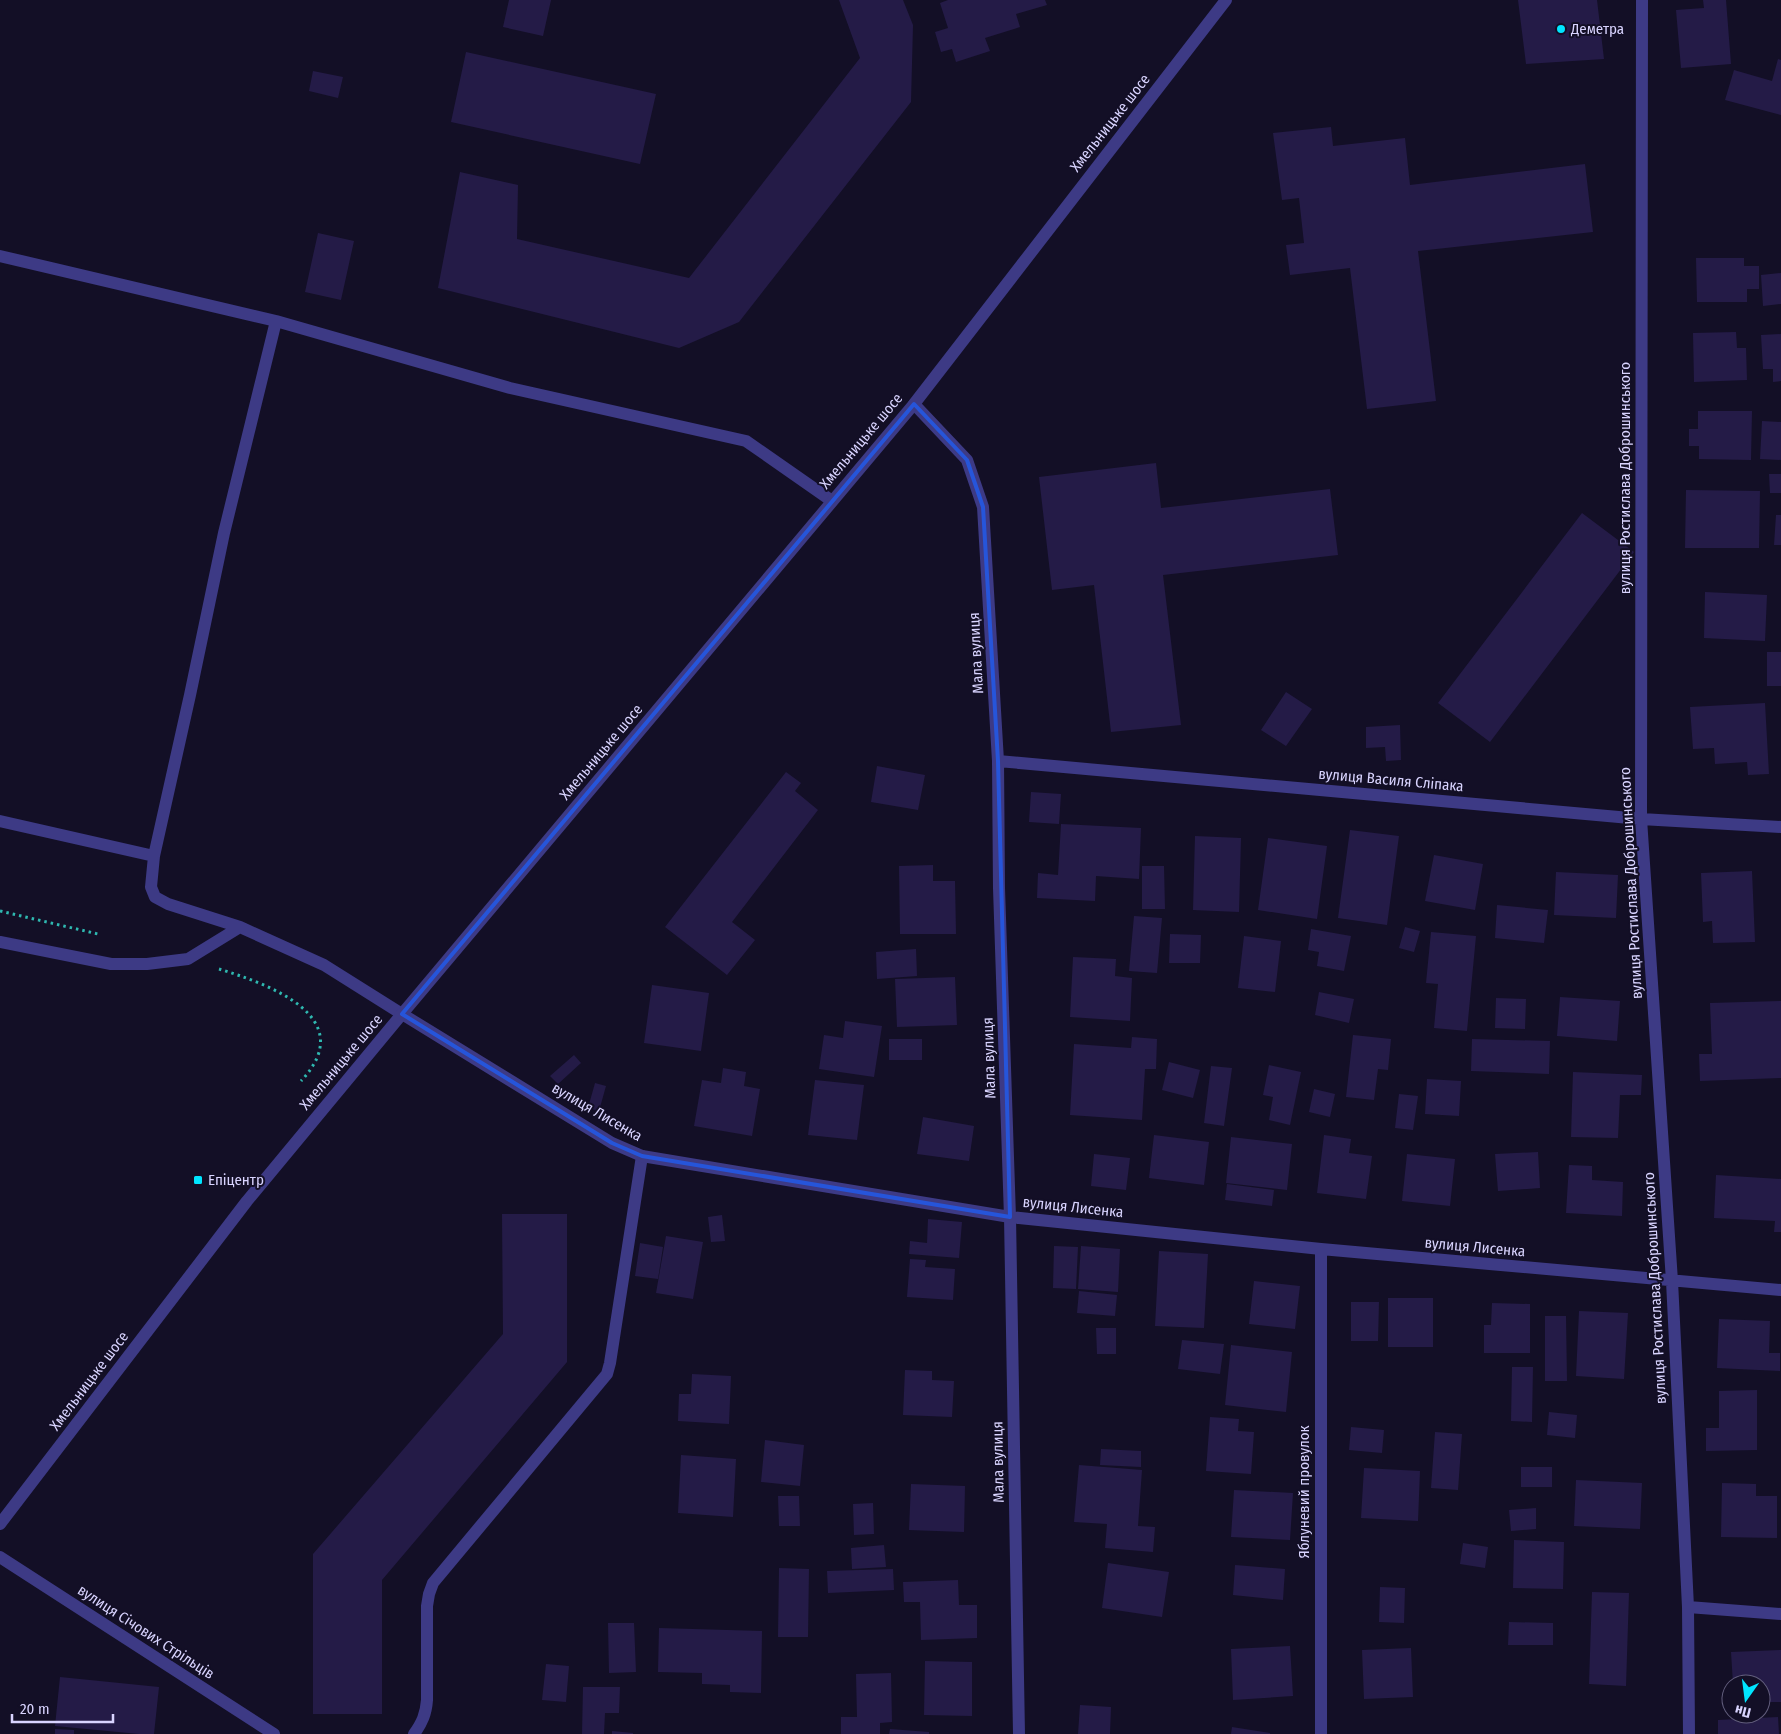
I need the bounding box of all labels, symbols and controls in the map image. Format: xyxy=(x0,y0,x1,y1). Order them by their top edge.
place label: Деметра xyxy=(1570,20,1624,38)
marker: Деметра xyxy=(1555,23,1567,35)
street label: Хмельницьке шосе xyxy=(1066,70,1154,176)
street label: вулиця Ростислава Доброшинського xyxy=(1616,362,1634,594)
street label: Хмельницьке шосе xyxy=(816,390,906,492)
street label: Мала вулиця xyxy=(965,612,987,694)
street label: Хмельницьке шосе xyxy=(556,701,646,803)
street label: вулиця Василя Сліпака xyxy=(1318,765,1464,795)
street label: вулиця Ростислава Доброшинського xyxy=(1616,766,1646,999)
street label: Хмельницьке шосе xyxy=(296,1011,386,1113)
street label: Мала вулиця xyxy=(979,1017,999,1099)
street label: вулиця Лисенка xyxy=(549,1079,645,1145)
place label: Епіцентр xyxy=(208,1171,264,1189)
street label: вулиця Ростислава Доброшинського xyxy=(1640,1171,1670,1404)
marker: Епіцентр xyxy=(192,1174,204,1186)
street label: вулиця Лисенка xyxy=(1022,1193,1124,1221)
street label: вулиця Лисенка xyxy=(1424,1234,1526,1260)
street label: Хмельницьке шосе xyxy=(46,1328,132,1434)
street label: Мала вулиця xyxy=(988,1421,1008,1503)
street label: Яблуневий провулок xyxy=(1295,1425,1313,1559)
street label: вулиця Січових Стрільців xyxy=(74,1581,218,1683)
north arrow xyxy=(1721,1674,1771,1724)
scale bar xyxy=(12,1692,114,1724)
text: 20 m xyxy=(20,1700,50,1718)
text: Пн xyxy=(1733,1701,1753,1721)

